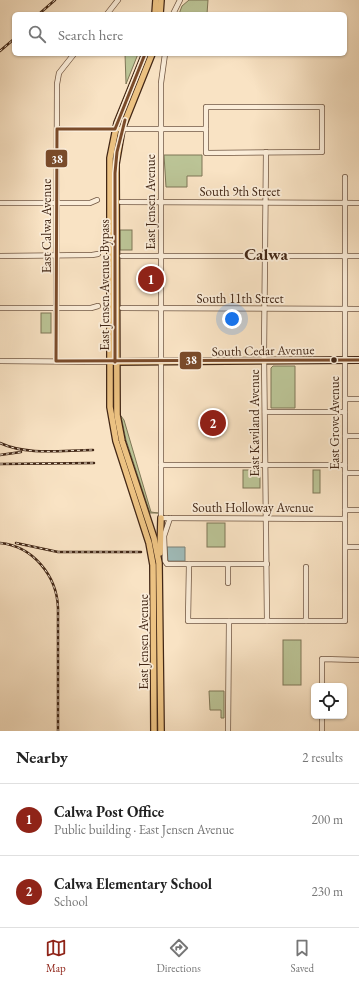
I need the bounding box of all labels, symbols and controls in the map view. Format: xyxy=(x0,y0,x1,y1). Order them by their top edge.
search box xyxy=(12,12,347,56)
icon: search xyxy=(26,23,48,45)
text: Search here xyxy=(58,25,123,44)
line badge: 38 xyxy=(45,149,68,168)
text: 38 xyxy=(51,152,63,166)
street label: East Jensen Avenue xyxy=(142,154,159,250)
street label: East Calwa Avenue xyxy=(38,179,55,273)
street label: South 9th Street xyxy=(200,183,280,200)
street label: East Jensen Avenue Bypass xyxy=(96,219,113,351)
district label: Calwa xyxy=(244,243,288,265)
pin: 1 xyxy=(138,264,164,294)
street label: South 11th Street xyxy=(196,290,284,307)
your location xyxy=(222,309,242,329)
street label: South Cedar Avenue xyxy=(211,341,315,360)
line badge: 38 xyxy=(179,351,202,370)
text: 38 xyxy=(185,353,197,367)
unlabelled marker xyxy=(329,355,339,365)
street label: East Kaviland Avenue xyxy=(246,369,263,477)
street label: East Grove Avenue xyxy=(326,376,343,470)
pin: 2 xyxy=(200,408,226,438)
street label: South Holloway Avenue xyxy=(192,499,314,516)
street label: East Jensen Avenue xyxy=(135,594,152,690)
map controls xyxy=(311,683,347,719)
button: locate xyxy=(311,683,347,719)
text: Nearby xyxy=(16,746,68,768)
text: 2 results xyxy=(302,749,343,766)
text: Calwa Post Office xyxy=(54,802,164,821)
text: 1 xyxy=(26,811,32,828)
text: 200 m xyxy=(312,811,343,828)
text: Public building · East Jensen Avenue xyxy=(54,821,234,838)
text: Calwa Elementary School xyxy=(54,874,212,893)
text: 2 xyxy=(26,883,32,900)
text: 230 m xyxy=(312,883,343,900)
text: School xyxy=(54,893,88,910)
tab: Map xyxy=(45,937,67,975)
tab: Directions xyxy=(157,937,201,975)
tab: Saved xyxy=(291,937,314,975)

